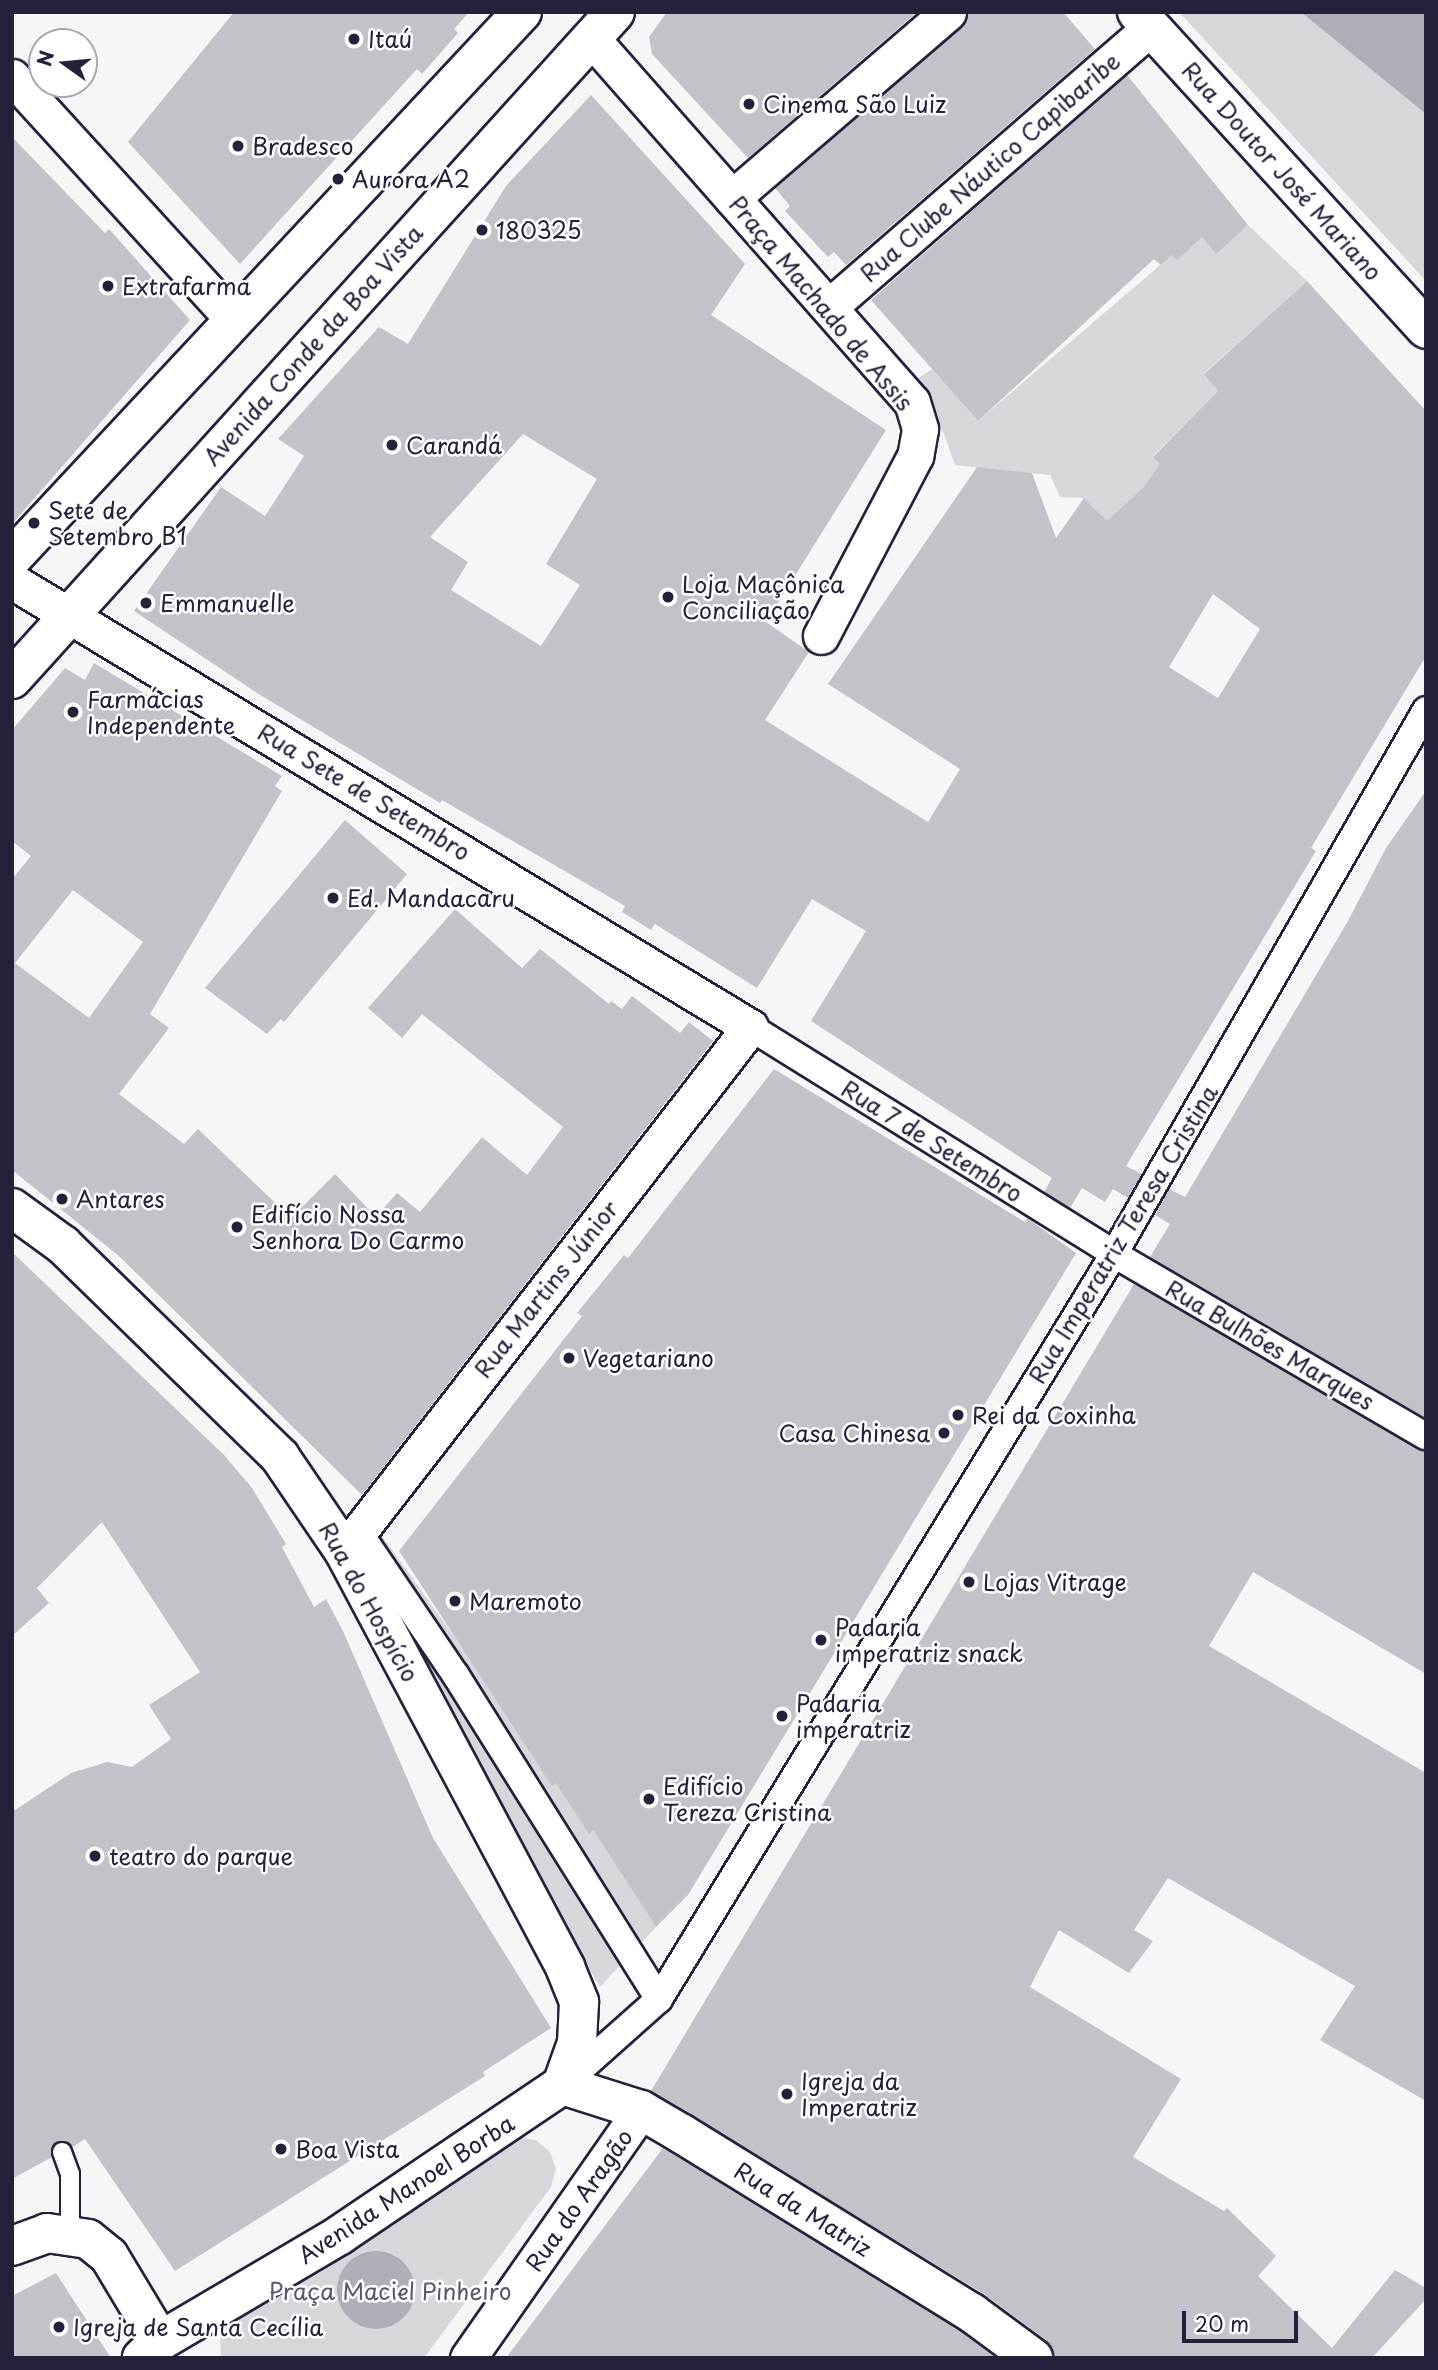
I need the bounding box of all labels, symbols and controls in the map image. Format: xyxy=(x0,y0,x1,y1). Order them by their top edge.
place label: Itaú xyxy=(368,25,412,53)
north arrow xyxy=(28,28,98,98)
marker: Itaú xyxy=(346,31,362,47)
street label: Rua Clube Náutico Capibaribe xyxy=(854,46,1126,288)
text: N xyxy=(29,47,60,69)
street label: Rua Doutor José Mariano xyxy=(1176,56,1388,286)
place label: Cinema São Luiz xyxy=(763,90,948,118)
marker: Cinema São Luiz xyxy=(741,96,757,112)
place label: Bradesco xyxy=(252,132,353,160)
marker: Bradesco xyxy=(230,138,246,154)
place label: Aurora A2 xyxy=(352,165,470,193)
marker: Aurora A2 xyxy=(330,171,346,187)
street label: Praça Machado de Assis xyxy=(724,191,918,415)
place label: 180325 xyxy=(496,216,582,244)
street label: Avenida Conde da Boa Vista xyxy=(198,220,428,470)
marker: 180325 xyxy=(474,222,490,238)
place label: Extrafarma xyxy=(122,272,251,300)
marker: Extrafarma xyxy=(100,278,116,294)
place label: Carandá xyxy=(406,431,502,459)
marker: Carandá xyxy=(384,437,400,453)
place label: Sete de Setembro B1 xyxy=(48,496,186,550)
marker: Sete de Setembro B1 xyxy=(26,515,42,531)
place label: Loja Maçônica Conciliação xyxy=(682,570,842,624)
place label: Emmanuelle xyxy=(160,589,295,617)
marker: Loja Maçônica Conciliação xyxy=(660,589,676,605)
marker: Emmanuelle xyxy=(138,595,154,611)
place label: Farmácias Independente xyxy=(87,685,235,739)
marker: Farmácias Independente xyxy=(65,704,81,720)
street label: Rua Sete de Setembro xyxy=(251,717,477,867)
place label: Ed. Mandacaru xyxy=(347,884,515,912)
marker: Ed. Mandacaru xyxy=(325,890,341,906)
street label: Rua 7 de Setembro xyxy=(835,1074,1029,1208)
street label: Rua Imperatriz Teresa Cristina xyxy=(1023,1080,1223,1388)
place label: Antares xyxy=(76,1185,165,1213)
marker: Antares xyxy=(54,1191,70,1207)
street label: Rua Martins Júnior xyxy=(468,1195,624,1383)
place label: Edifício Nossa Senhora Do Carmo xyxy=(251,1200,464,1254)
marker: Edifício Nossa Senhora Do Carmo xyxy=(229,1219,245,1235)
street label: Rua Bulhões Marques xyxy=(1159,1273,1381,1417)
place label: Vegetariano xyxy=(583,1344,714,1372)
marker: Vegetariano xyxy=(561,1350,577,1366)
place label: Rei da Coxinha xyxy=(972,1401,1138,1429)
marker: Rei da Coxinha xyxy=(950,1407,966,1423)
place label: Casa Chinesa xyxy=(779,1419,930,1447)
marker: Casa Chinesa xyxy=(936,1425,952,1441)
street label: Rua do Hospício xyxy=(314,1517,424,1687)
place label: Lojas Vitrage xyxy=(983,1568,1128,1596)
marker: Lojas Vitrage xyxy=(961,1574,977,1590)
place label: Maremoto xyxy=(469,1587,582,1615)
marker: Maremoto xyxy=(447,1593,463,1609)
place label: Padaria imperatriz snack xyxy=(835,1613,1022,1667)
marker: Padaria imperatriz snack xyxy=(813,1632,829,1648)
place label: Padaria imperatriz xyxy=(796,1689,911,1743)
marker: Padaria imperatriz xyxy=(774,1708,790,1724)
place label: Edifício Tereza Cristina xyxy=(663,1772,831,1826)
marker: Edifício Tereza Cristina xyxy=(641,1791,657,1807)
place label: teatro do parque xyxy=(109,1842,295,1870)
marker: teatro do parque xyxy=(87,1848,103,1864)
place label: Igreja da Imperatriz xyxy=(801,2067,917,2121)
marker: Igreja da Imperatriz xyxy=(779,2086,795,2102)
street label: Avenida Manoel Borba xyxy=(293,2109,519,2269)
street label: Rua do Aragão xyxy=(520,2124,638,2276)
place label: Boa Vista xyxy=(295,2135,400,2163)
marker: Boa Vista xyxy=(273,2141,289,2157)
street label: Rua da Matriz xyxy=(728,2155,878,2263)
park label: Praça Maciel Pinheiro xyxy=(268,2277,512,2305)
scale bar xyxy=(1186,2296,1302,2340)
text: 20 m xyxy=(1195,2307,1249,2339)
place label: Igreja de Santa Cecília xyxy=(73,2313,324,2341)
marker: Igreja de Santa Cecília xyxy=(51,2319,67,2335)

